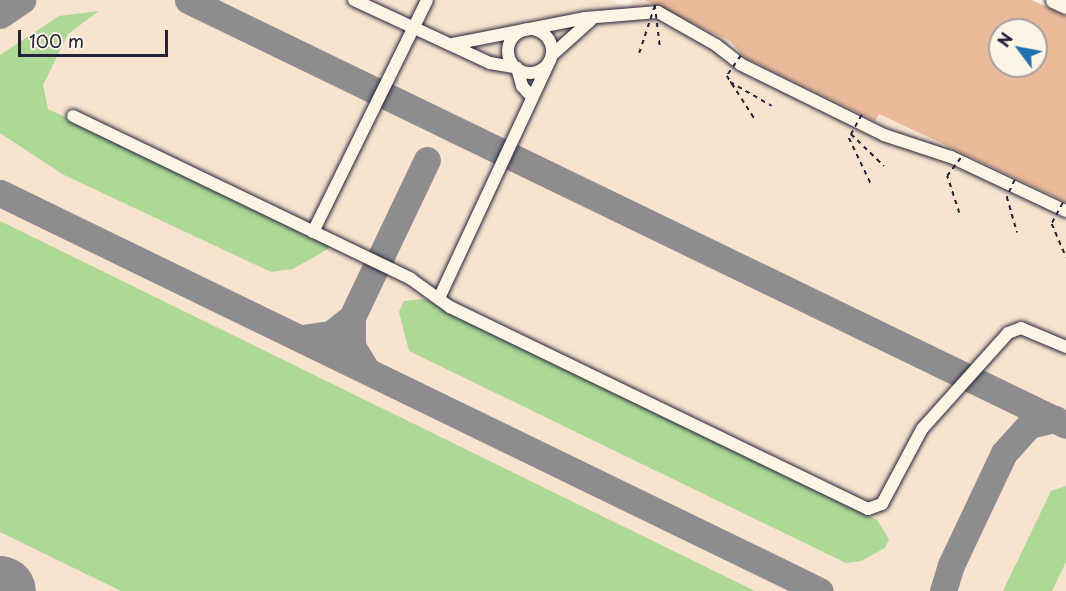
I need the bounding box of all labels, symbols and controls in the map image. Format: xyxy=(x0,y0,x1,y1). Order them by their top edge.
scale bar xyxy=(21,18,171,56)
north arrow xyxy=(988,18,1048,78)
text: 100 m xyxy=(29,27,84,54)
text: N xyxy=(991,28,1018,51)

